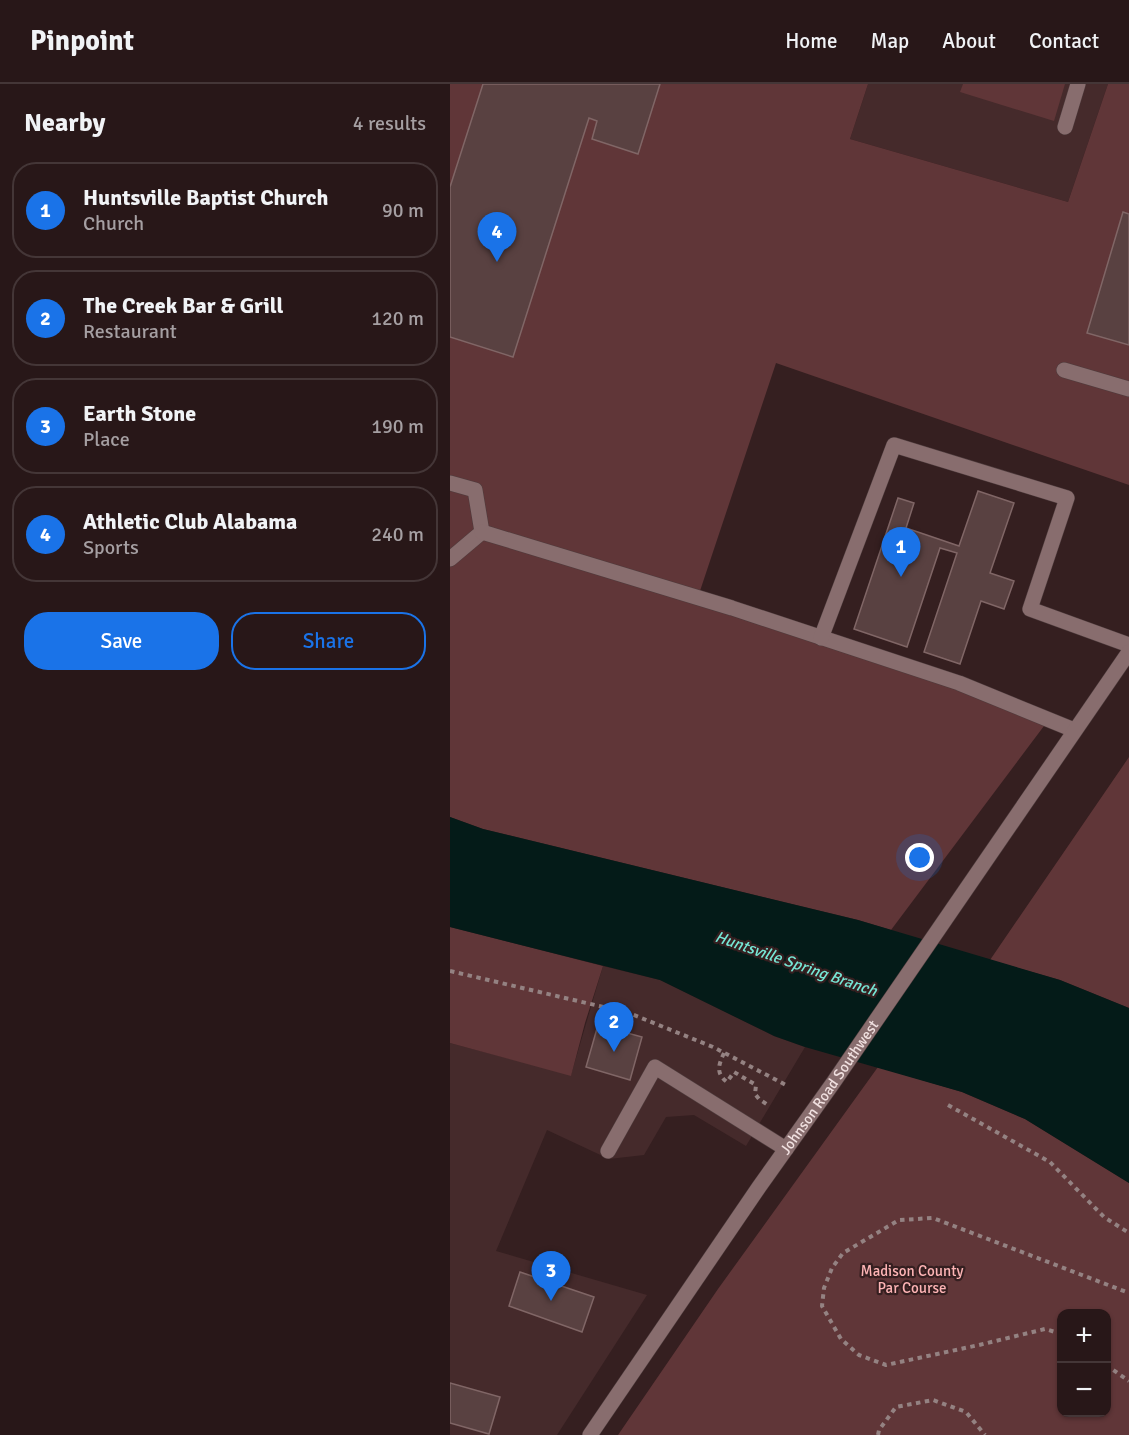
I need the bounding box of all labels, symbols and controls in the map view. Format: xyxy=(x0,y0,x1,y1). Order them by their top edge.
text: Pinpoint xyxy=(30,24,134,58)
text: Home xyxy=(785,28,838,54)
text: Map xyxy=(871,28,909,54)
text: About xyxy=(942,28,996,54)
text: Contact xyxy=(1029,28,1099,54)
text: Nearby xyxy=(24,107,105,139)
text: 4 results xyxy=(353,111,426,136)
text: Huntsville Baptist Church xyxy=(83,184,328,211)
text: 1 xyxy=(40,198,51,223)
text: 90 m xyxy=(382,198,424,223)
text: Church xyxy=(83,211,144,236)
pin: 4 xyxy=(478,212,516,262)
text: The Creek Bar & Grill xyxy=(83,292,283,319)
text: 2 xyxy=(40,306,51,331)
text: 120 m xyxy=(371,306,424,331)
text: Restaurant xyxy=(83,319,177,344)
text: Earth Stone xyxy=(83,400,196,427)
text: 3 xyxy=(40,414,51,439)
text: 190 m xyxy=(371,414,424,439)
text: Place xyxy=(83,427,130,452)
text: Athletic Club Alabama xyxy=(83,508,297,535)
text: 4 xyxy=(40,522,51,547)
text: 240 m xyxy=(371,522,424,547)
pin: 1 xyxy=(882,528,920,577)
text: Sports xyxy=(83,535,139,560)
button: Save xyxy=(24,612,219,670)
button: Share xyxy=(231,612,426,670)
your location xyxy=(905,843,934,872)
water label: Huntsville Spring Branch xyxy=(712,927,881,1002)
pin: 2 xyxy=(594,1002,634,1052)
street label: Johnson Road Southwest xyxy=(776,1017,882,1158)
pin: 3 xyxy=(532,1252,570,1301)
park label: Madison County Par Course xyxy=(861,1262,963,1297)
map controls xyxy=(1057,1309,1111,1417)
button: + xyxy=(1057,1309,1111,1363)
button: − xyxy=(1057,1363,1111,1417)

